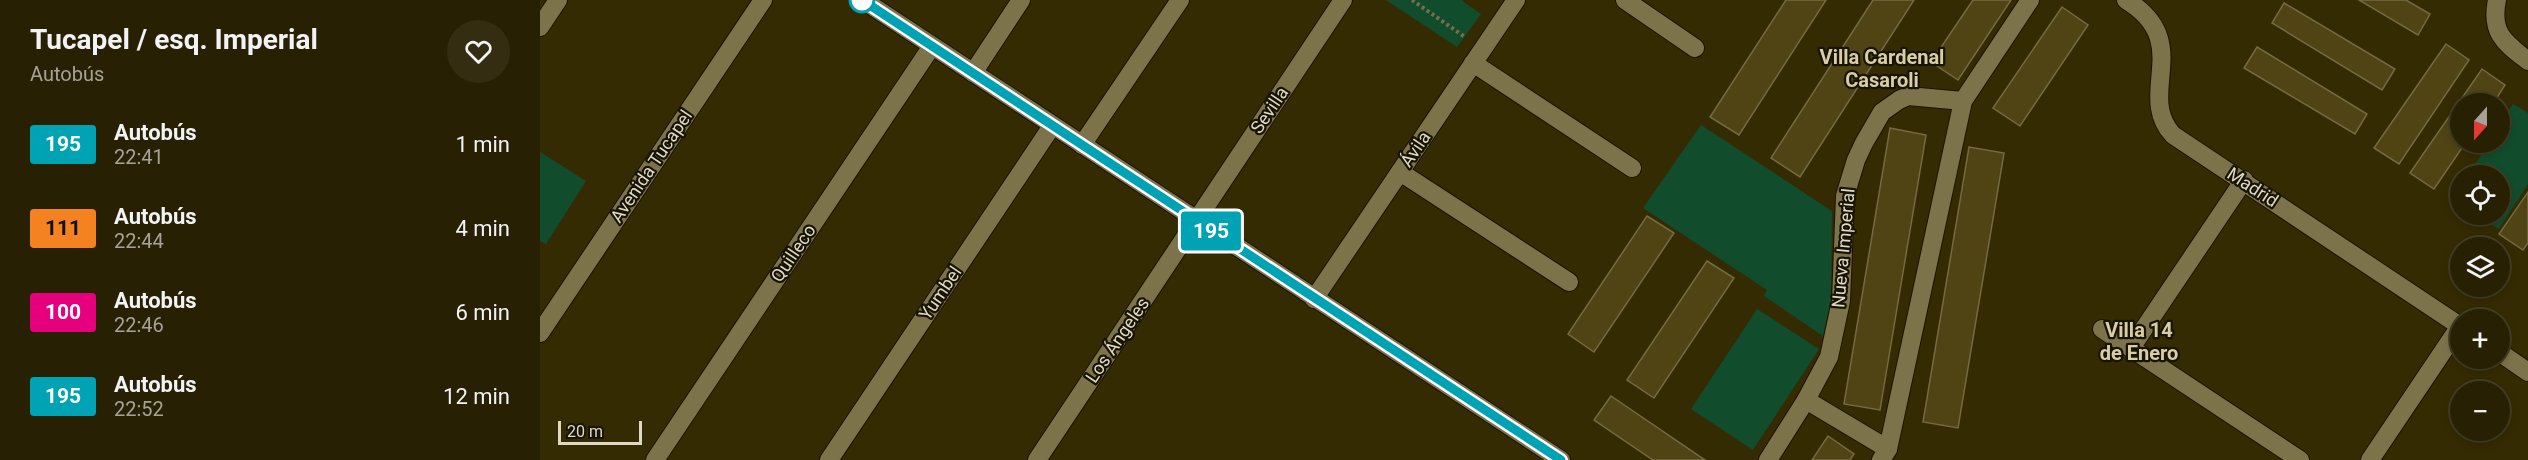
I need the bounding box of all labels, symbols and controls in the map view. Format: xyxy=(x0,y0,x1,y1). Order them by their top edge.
unlabelled marker xyxy=(849,0,875,13)
button: heart xyxy=(447,20,510,83)
text: Tucapel / esq. Imperial xyxy=(30,23,318,56)
district label: Villa Cardenal Casaroli xyxy=(1820,45,1944,92)
text: Autobús xyxy=(30,62,104,86)
street label: Sevilla xyxy=(1246,83,1292,137)
north arrow xyxy=(2450,93,2510,153)
map controls xyxy=(2450,93,2510,441)
street label: Avenida Tucapel xyxy=(606,106,696,226)
text: Autobús xyxy=(114,120,197,145)
street label: Ávila xyxy=(1396,127,1434,171)
text: 195 xyxy=(45,132,81,156)
text: 1 min xyxy=(455,132,510,157)
text: 22:41 xyxy=(114,145,164,169)
street label: Madrid xyxy=(2224,163,2282,211)
button: locate xyxy=(2450,165,2510,225)
street label: Nueva Imperial xyxy=(1827,187,1859,309)
text: Autobús xyxy=(114,204,197,229)
line badge: 195 xyxy=(1176,212,1246,250)
text: 111 xyxy=(45,216,81,240)
text: 4 min xyxy=(455,216,510,241)
text: 195 xyxy=(1193,219,1229,243)
street label: Quilleco xyxy=(766,220,820,286)
text: 22:44 xyxy=(114,229,164,253)
button: layers xyxy=(2450,237,2510,297)
street label: Yumbel xyxy=(914,262,966,324)
text: Autobús xyxy=(114,288,197,313)
street label: Los Ángeles xyxy=(1081,293,1153,387)
text: 100 xyxy=(45,300,81,324)
text: 6 min xyxy=(455,300,510,325)
button: + xyxy=(2450,309,2510,369)
text: 22:46 xyxy=(114,313,164,337)
district label: Villa 14 de Enero xyxy=(2100,318,2178,365)
text: Autobús xyxy=(114,372,197,397)
button: − xyxy=(2450,381,2510,441)
text: 195 xyxy=(45,384,81,408)
text: 12 min xyxy=(443,384,510,409)
text: 22:52 xyxy=(114,397,164,421)
scale bar xyxy=(558,418,642,446)
text: 20 m xyxy=(567,422,603,441)

